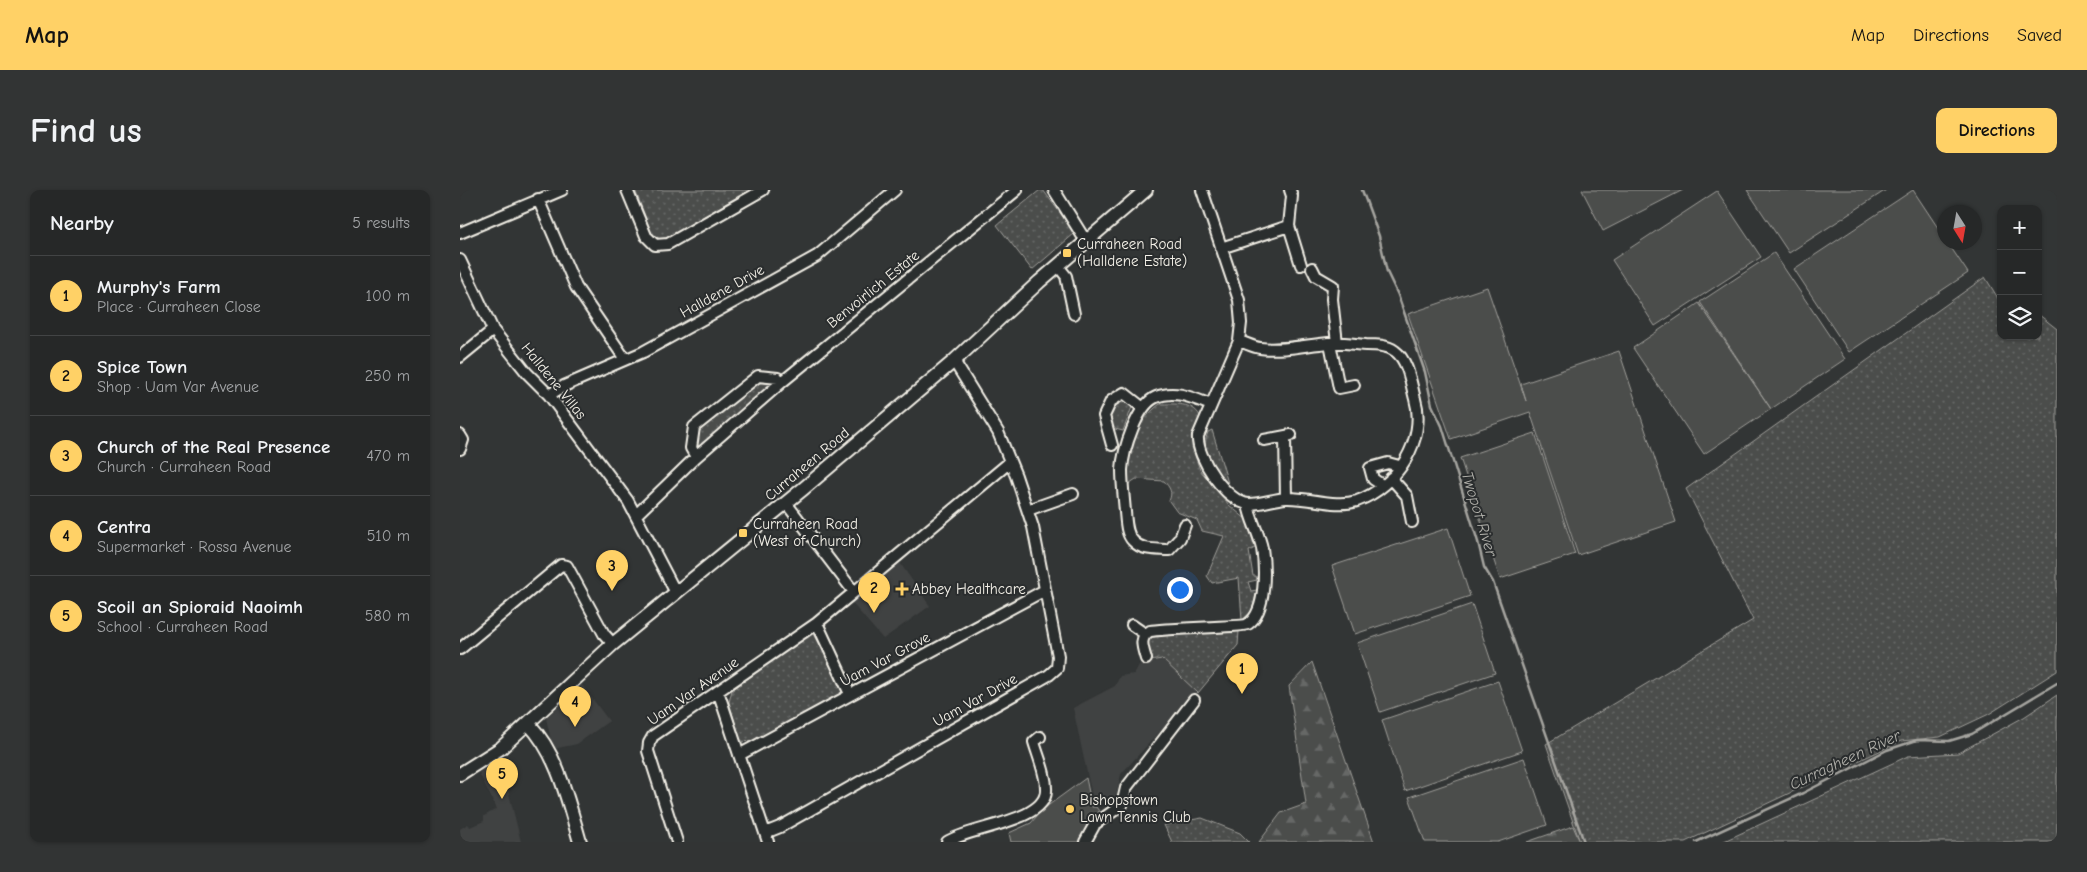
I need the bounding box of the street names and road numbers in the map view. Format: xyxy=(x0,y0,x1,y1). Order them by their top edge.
street label: Benvoirlich Estate xyxy=(823,246,923,332)
street label: Halldene Drive xyxy=(677,260,768,322)
street label: Halldene Villas xyxy=(518,339,590,423)
street label: Curraheen Road xyxy=(761,423,853,505)
street label: Uam Var Grove xyxy=(837,628,933,690)
street label: Uam Var Avenue xyxy=(644,653,742,729)
street label: Uam Var Drive xyxy=(930,669,1021,731)

